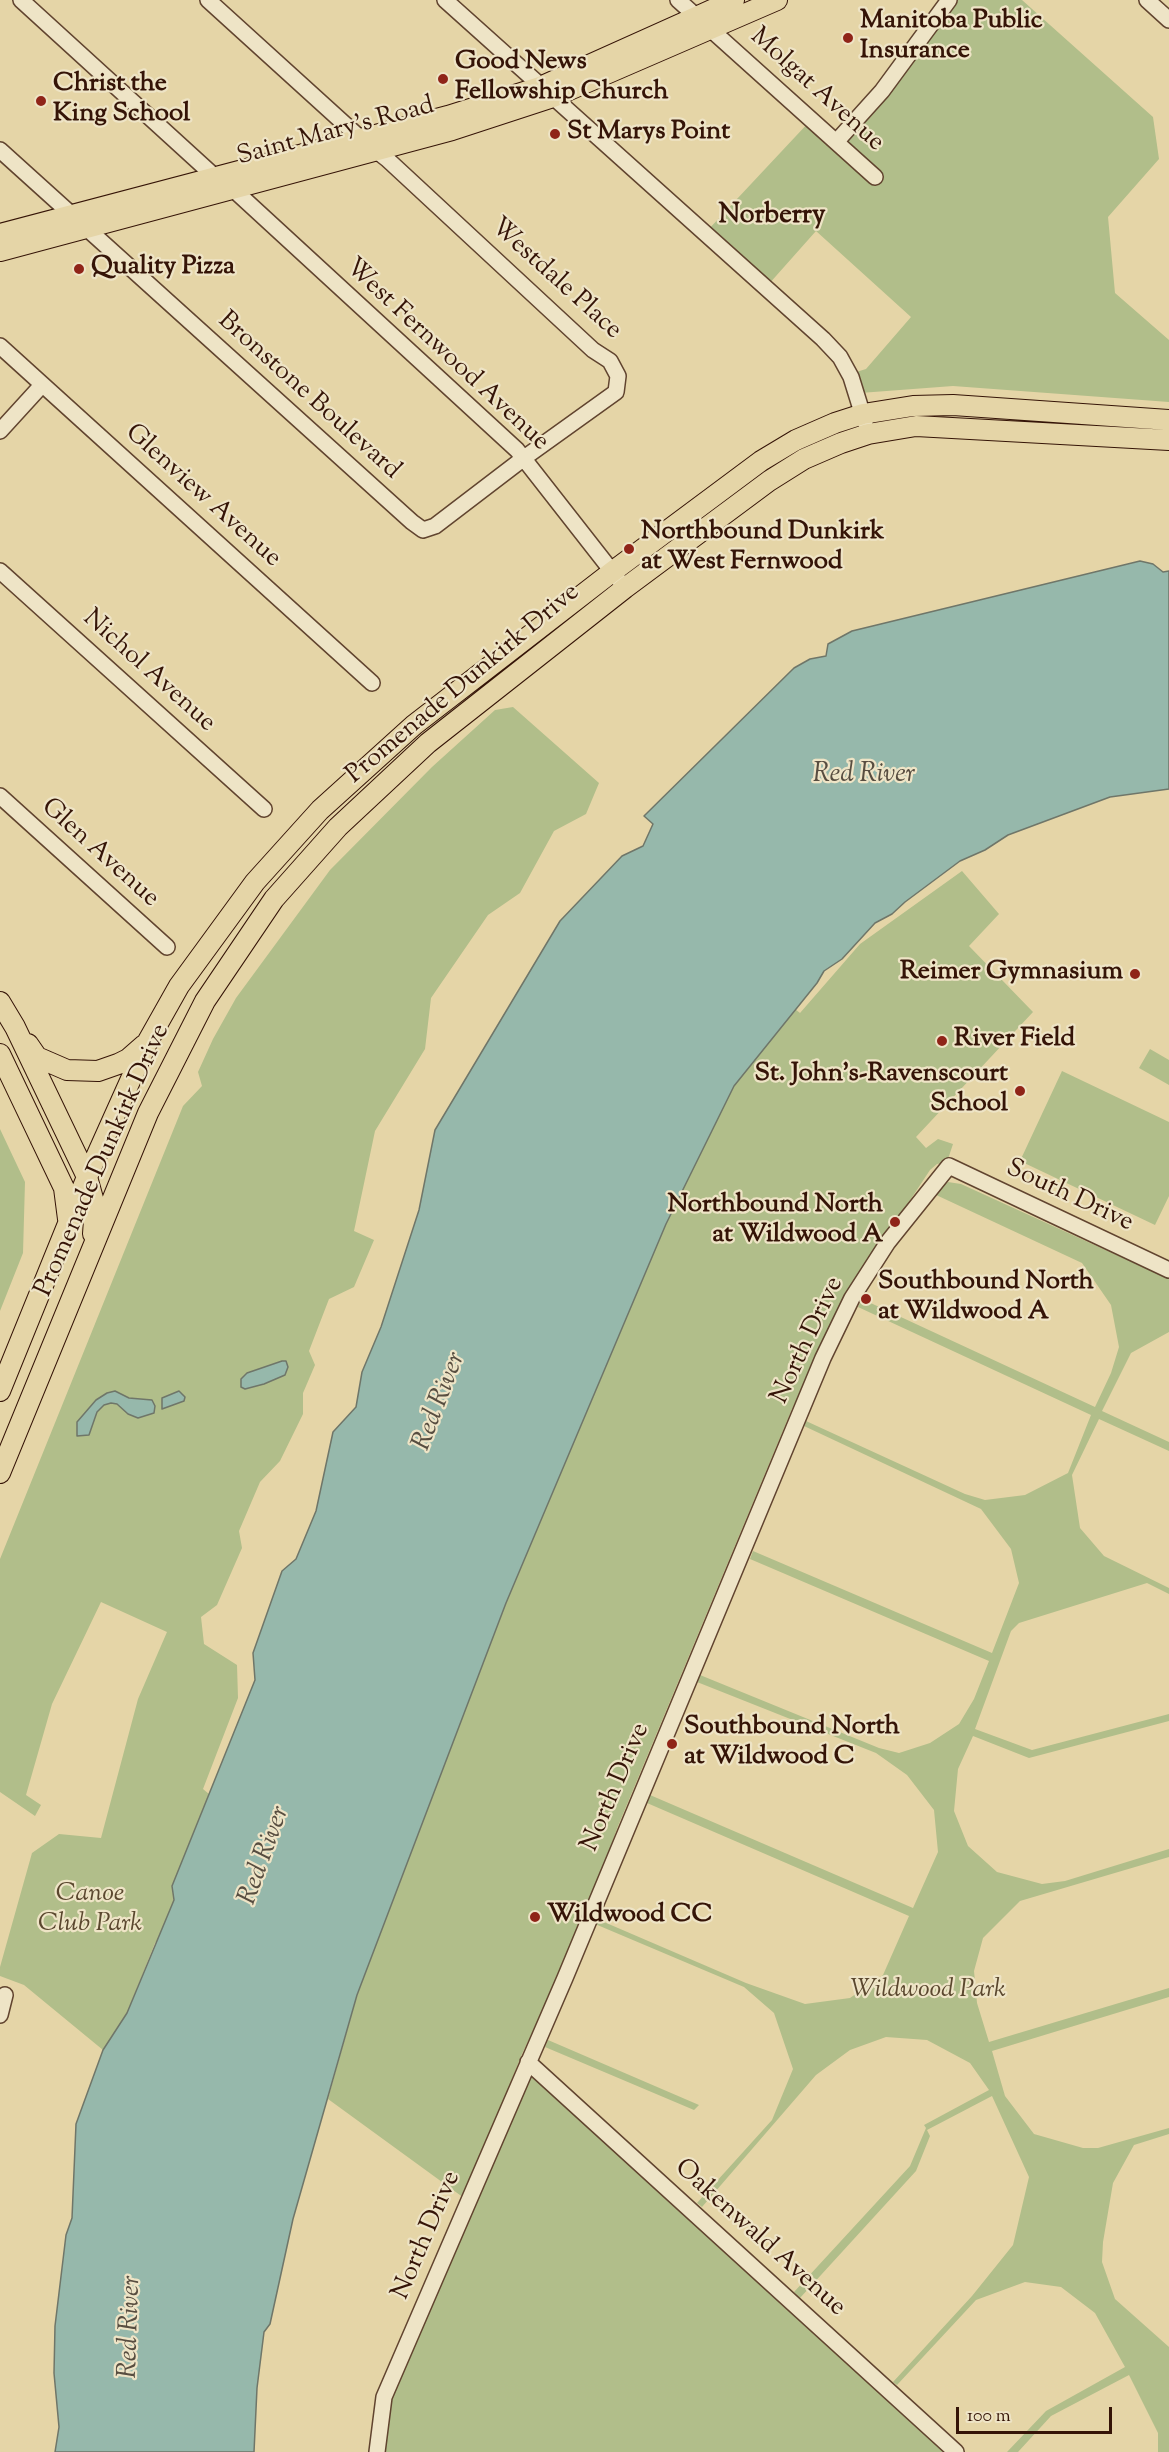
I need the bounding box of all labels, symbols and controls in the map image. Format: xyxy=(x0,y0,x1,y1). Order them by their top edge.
place label: Manitoba Public Insurance xyxy=(860,7,1042,68)
street label: Molgat Avenue xyxy=(742,22,890,160)
marker: Manitoba Public Insurance xyxy=(841,31,855,45)
place label: Good News Fellowship Church xyxy=(455,48,668,110)
place label: Christ the King School xyxy=(53,70,190,132)
marker: Good News Fellowship Church xyxy=(436,72,450,86)
street label: Saint Mary's Road xyxy=(234,92,438,174)
marker: Christ the King School xyxy=(34,94,48,108)
place label: St Marys Point xyxy=(567,118,730,150)
marker: St Marys Point xyxy=(548,127,562,141)
district label: Norberry xyxy=(719,201,825,233)
street label: Westdale Place xyxy=(483,213,627,347)
place label: Quality Pizza xyxy=(91,253,235,285)
street label: West Fernwood Avenue xyxy=(337,253,555,459)
marker: Quality Pizza xyxy=(72,262,86,276)
street label: Bronstone Boulevard xyxy=(210,307,406,487)
street label: Glenview Avenue xyxy=(117,419,287,575)
place label: Northbound Dunkirk at West Fernwood xyxy=(641,518,884,580)
marker: Northbound Dunkirk at West Fernwood xyxy=(622,542,636,556)
street label: Promenade Dunkirk Drive xyxy=(341,578,587,792)
street label: Nichol Avenue xyxy=(75,604,221,740)
water label: Red River xyxy=(813,760,915,792)
street label: Glen Avenue xyxy=(34,793,164,915)
place label: Reimer Gymnasium xyxy=(900,958,1123,990)
marker: Reimer Gymnasium xyxy=(1128,967,1142,981)
street label: Promenade Dunkirk Drive xyxy=(30,1020,178,1302)
place label: River Field xyxy=(954,1025,1075,1057)
marker: River Field xyxy=(935,1034,949,1048)
place label: St. John's-Ravenscourt School xyxy=(754,1060,1008,1122)
marker: St. John's-Ravenscourt School xyxy=(1013,1084,1027,1098)
street label: South Drive xyxy=(1000,1154,1138,1240)
place label: Northbound North at Wildwood A xyxy=(667,1191,883,1252)
marker: Northbound North at Wildwood A xyxy=(888,1215,902,1229)
place label: Southbound North at Wildwood A xyxy=(878,1268,1094,1330)
street label: North Drive xyxy=(766,1273,852,1409)
marker: Southbound North at Wildwood A xyxy=(859,1292,873,1306)
water label: Red River xyxy=(407,1348,475,1456)
place label: Southbound North at Wildwood C xyxy=(684,1713,900,1774)
street label: North Drive xyxy=(576,1719,658,1857)
marker: Southbound North at Wildwood C xyxy=(665,1737,679,1751)
water label: Red River xyxy=(233,1802,299,1910)
park label: Canoe Club Park xyxy=(38,1880,142,1942)
place label: Wildwood CC xyxy=(547,1901,712,1933)
marker: Wildwood CC xyxy=(528,1910,542,1924)
park label: Wildwood Park xyxy=(850,1976,1006,2008)
street label: Oakenwald Avenue xyxy=(667,2154,851,2324)
street label: North Drive xyxy=(387,2167,469,2305)
water label: Red River xyxy=(114,2275,150,2379)
scale bar xyxy=(959,2395,1115,2433)
text: 100 m xyxy=(967,2404,1011,2430)

